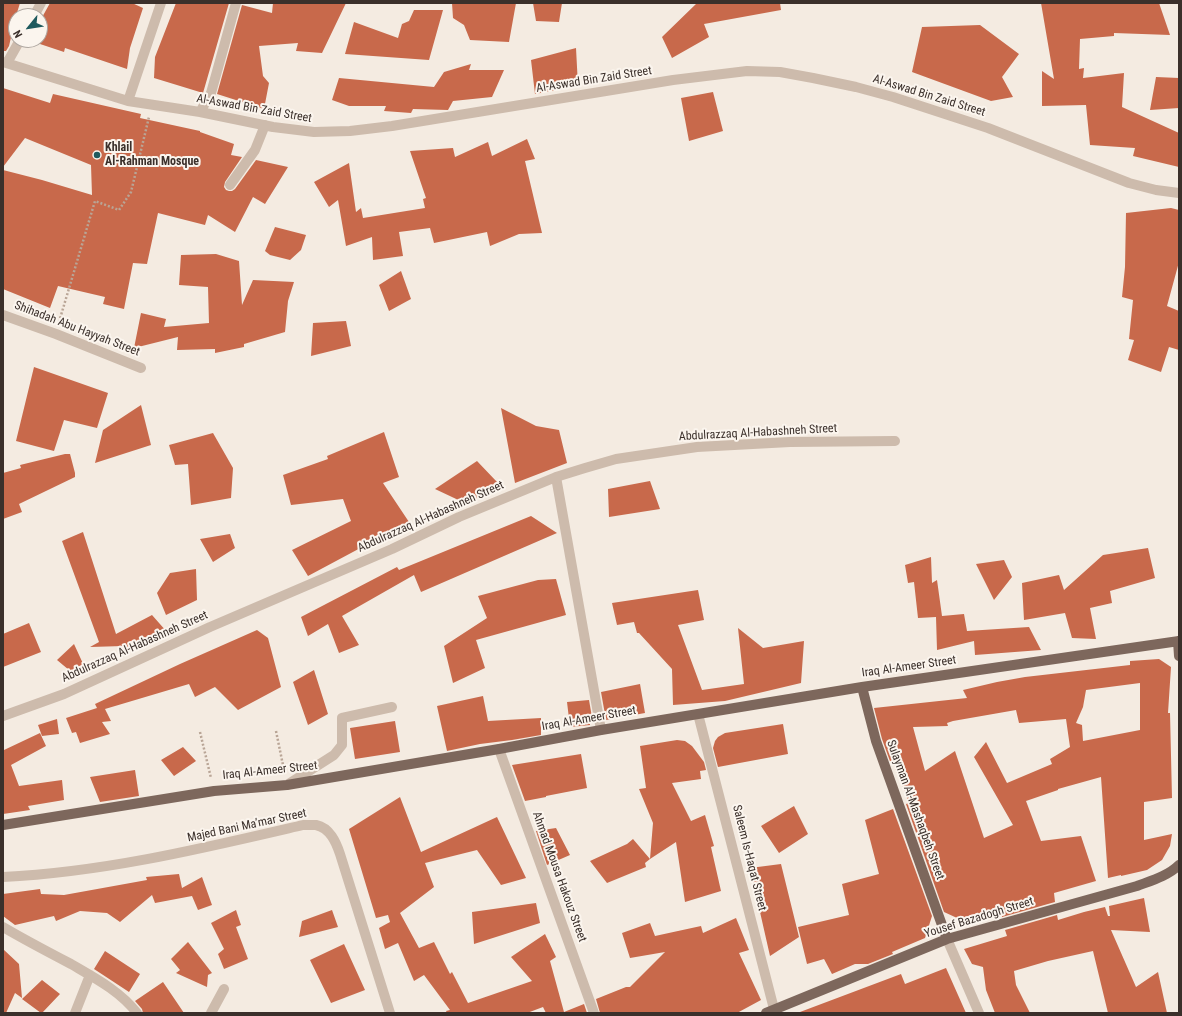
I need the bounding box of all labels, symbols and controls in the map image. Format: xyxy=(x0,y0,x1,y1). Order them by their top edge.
north arrow xyxy=(8,8,48,48)
text: N xyxy=(11,28,25,40)
street label: Al-Aswad Bin Zaid Street xyxy=(535,64,653,96)
street label: Al-Aswad Bin Zaid Street xyxy=(871,72,987,120)
street label: Al-Aswad Bin Zaid Street xyxy=(195,92,313,126)
place label: Khlail Al-Rahman Mosque xyxy=(105,141,199,169)
marker: Khlail Al-Rahman Mosque xyxy=(92,150,102,160)
street label: Shihadah Abu Hayyah Street xyxy=(12,298,142,360)
street label: Abdulrazzaq Al-Habashneh Street xyxy=(679,422,837,444)
street label: Abdulrazzaq Al-Habashneh Street xyxy=(356,478,506,556)
street label: Abdulrazzaq Al-Habashneh Street xyxy=(60,608,210,686)
street label: Iraq Al-Ameer Street xyxy=(861,653,957,681)
street label: Iraq Al-Ameer Street xyxy=(541,704,637,734)
street label: Sulayman Al-Mashaqbeh Street xyxy=(883,738,947,882)
street label: Iraq Al-Ameer Street xyxy=(222,759,318,783)
street label: Saleem Is-Haqat Street xyxy=(729,804,769,912)
street label: Majed Bani Ma’mar Street xyxy=(186,806,308,846)
street label: Ahmad Mousa Hakouz Street xyxy=(529,810,589,944)
street label: Yousef Bazadogh Street xyxy=(923,895,1035,941)

